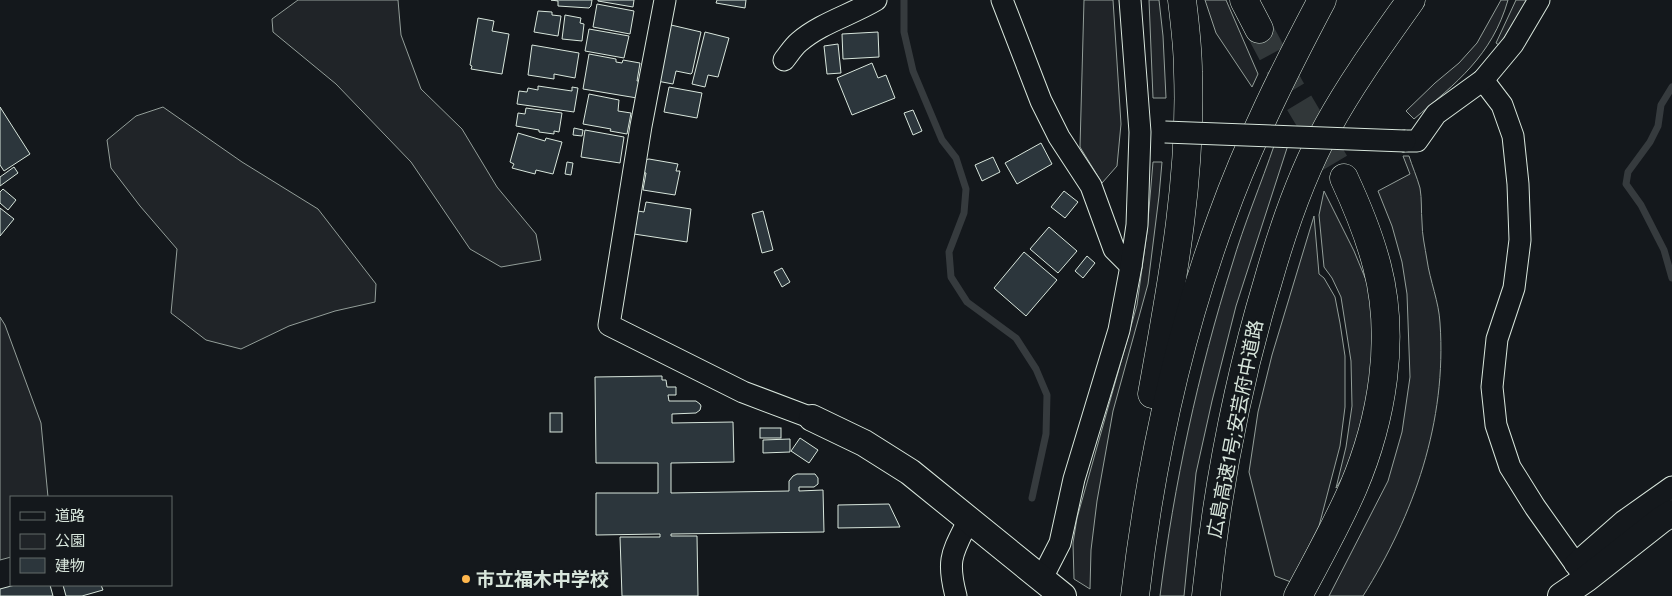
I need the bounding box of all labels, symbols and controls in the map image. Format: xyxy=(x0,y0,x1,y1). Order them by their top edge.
street label: 広島高速1号;安芸府中道路 xyxy=(1203,318,1267,540)
legend xyxy=(10,496,172,586)
text: 道路 xyxy=(55,507,85,525)
text: 公園 xyxy=(55,532,85,550)
text: 建物 xyxy=(55,557,85,575)
place label: 市立福木中学校 xyxy=(476,568,609,591)
marker: 市立福木中学校 xyxy=(460,573,472,585)

